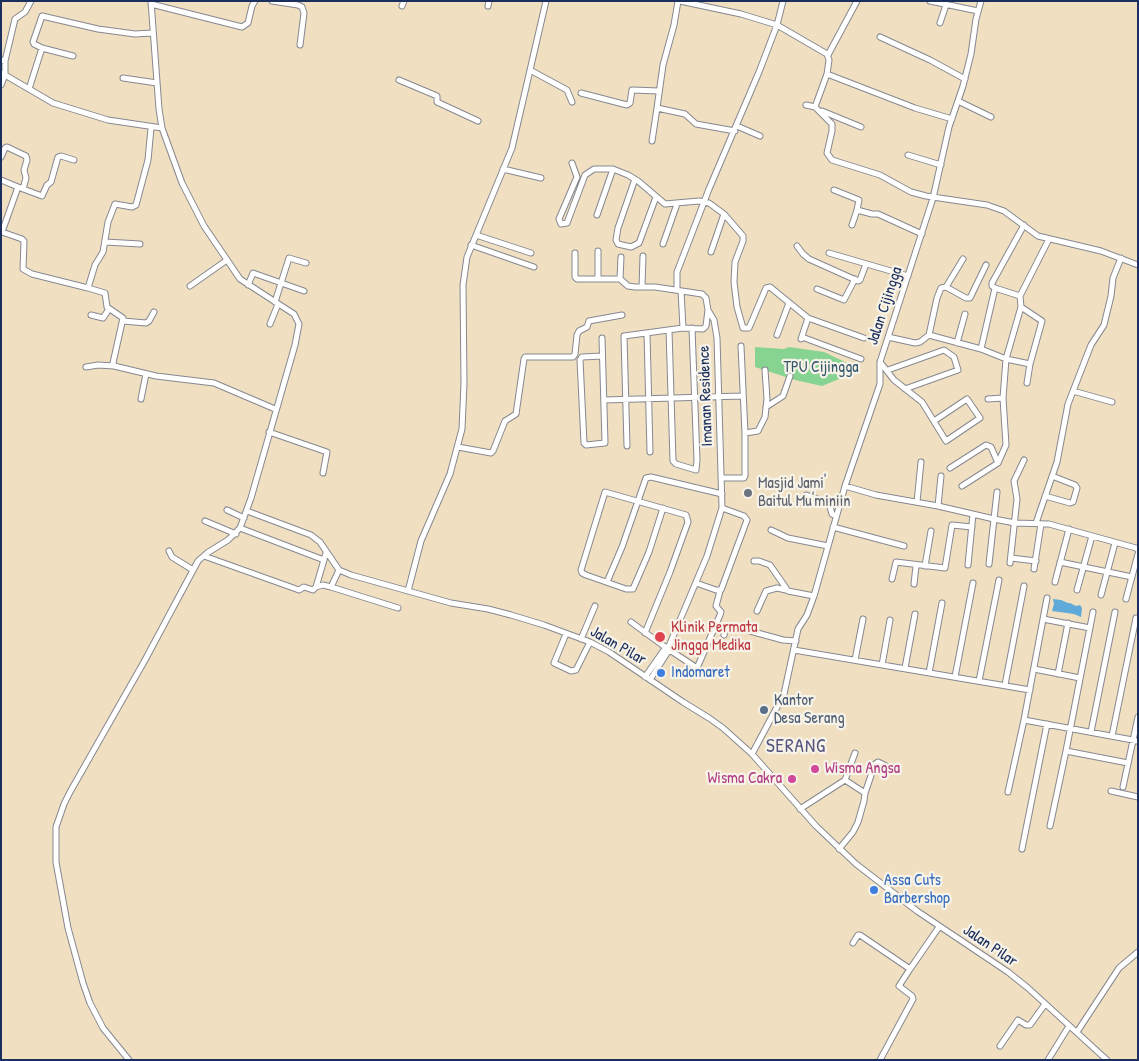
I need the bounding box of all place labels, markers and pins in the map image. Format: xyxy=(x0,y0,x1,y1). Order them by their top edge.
place label: Masjid Jami' Baitul Mu'miniin xyxy=(758,474,850,512)
marker: Masjid Jami' Baitul Mu'miniin xyxy=(742,487,754,499)
place label: Klinik Permata Jingga Medika xyxy=(671,618,757,656)
marker: Klinik Permata Jingga Medika xyxy=(653,630,667,644)
place label: Indomaret xyxy=(671,663,730,683)
marker: Indomaret xyxy=(655,667,667,679)
place label: Kantor Desa Serang xyxy=(774,691,845,729)
marker: Kantor Desa Serang xyxy=(758,704,770,716)
place label: Wisma Angsa xyxy=(825,759,900,779)
marker: Wisma Angsa xyxy=(809,763,821,775)
place label: Wisma Cakra xyxy=(707,769,782,789)
marker: Wisma Cakra xyxy=(786,773,798,785)
place label: Assa Cuts Barbershop xyxy=(884,871,950,909)
marker: Assa Cuts Barbershop xyxy=(868,884,880,896)

